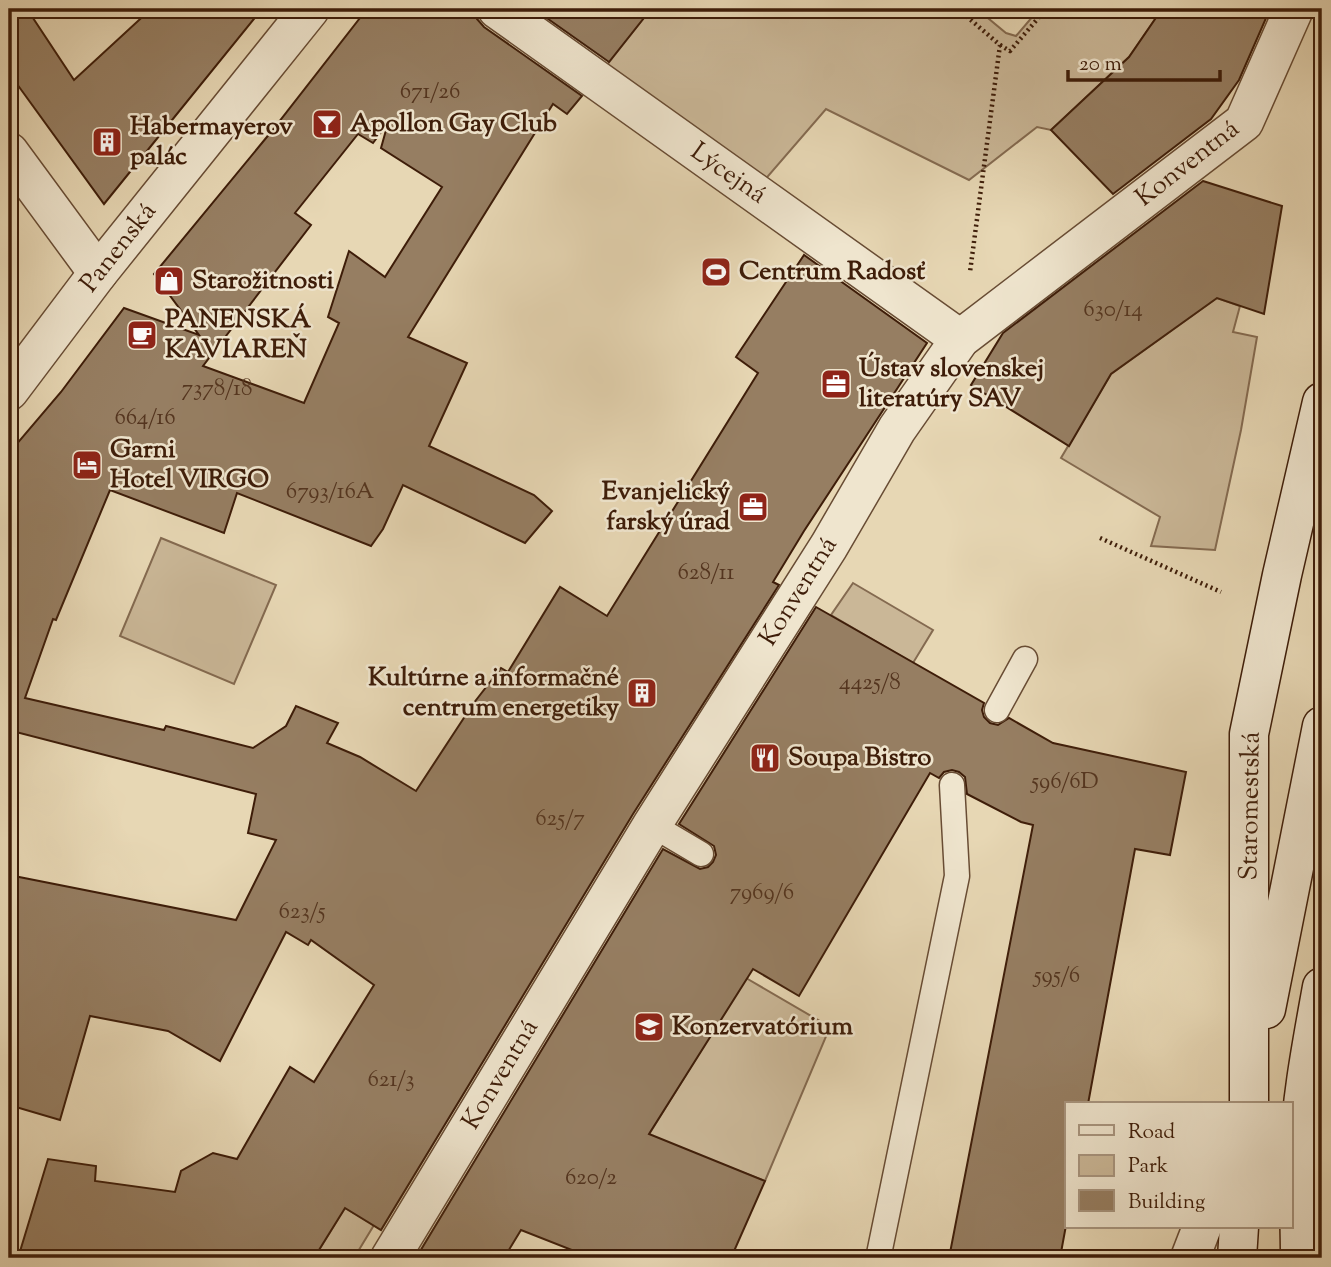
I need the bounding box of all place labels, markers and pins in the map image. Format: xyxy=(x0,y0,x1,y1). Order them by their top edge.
place label: Apollon Gay Club xyxy=(350,106,557,143)
bar icon: Apollon Gay Club xyxy=(310,107,344,141)
place label: Habermayerov palác xyxy=(130,109,293,176)
building icon: Habermayerov palác xyxy=(90,125,124,159)
place label: Centrum Radosť xyxy=(739,254,925,291)
sports icon: Centrum Radosť xyxy=(699,255,733,289)
place label: Starožitnosti xyxy=(192,263,334,300)
shop icon: Starožitnosti xyxy=(152,264,186,298)
place label: PANENSKÁ KAVIAREŇ xyxy=(165,302,312,369)
cafe icon: PANENSKÁ KAVIAREŇ xyxy=(125,318,159,352)
place label: Ústav slovenskej literatúry SAV xyxy=(859,351,1044,418)
office icon: Ústav slovenskej literatúry SAV xyxy=(819,367,853,401)
place label: Garni Hotel VIRGO xyxy=(110,432,269,499)
hotel icon: Garni Hotel VIRGO xyxy=(70,448,104,482)
place label: Evanjelický farský úrad xyxy=(602,474,730,541)
office icon: Evanjelický farský úrad xyxy=(736,490,770,524)
place label: Kultúrne a informačné centrum energetiky xyxy=(368,660,619,727)
building icon: Kultúrne a informačné centrum energetiky xyxy=(625,676,659,710)
place label: Soupa Bistro xyxy=(788,740,932,777)
restaurant icon: Soupa Bistro xyxy=(748,741,782,775)
place label: Konzervatórium xyxy=(672,1009,853,1046)
school or university icon: Konzervatórium xyxy=(632,1010,666,1044)

